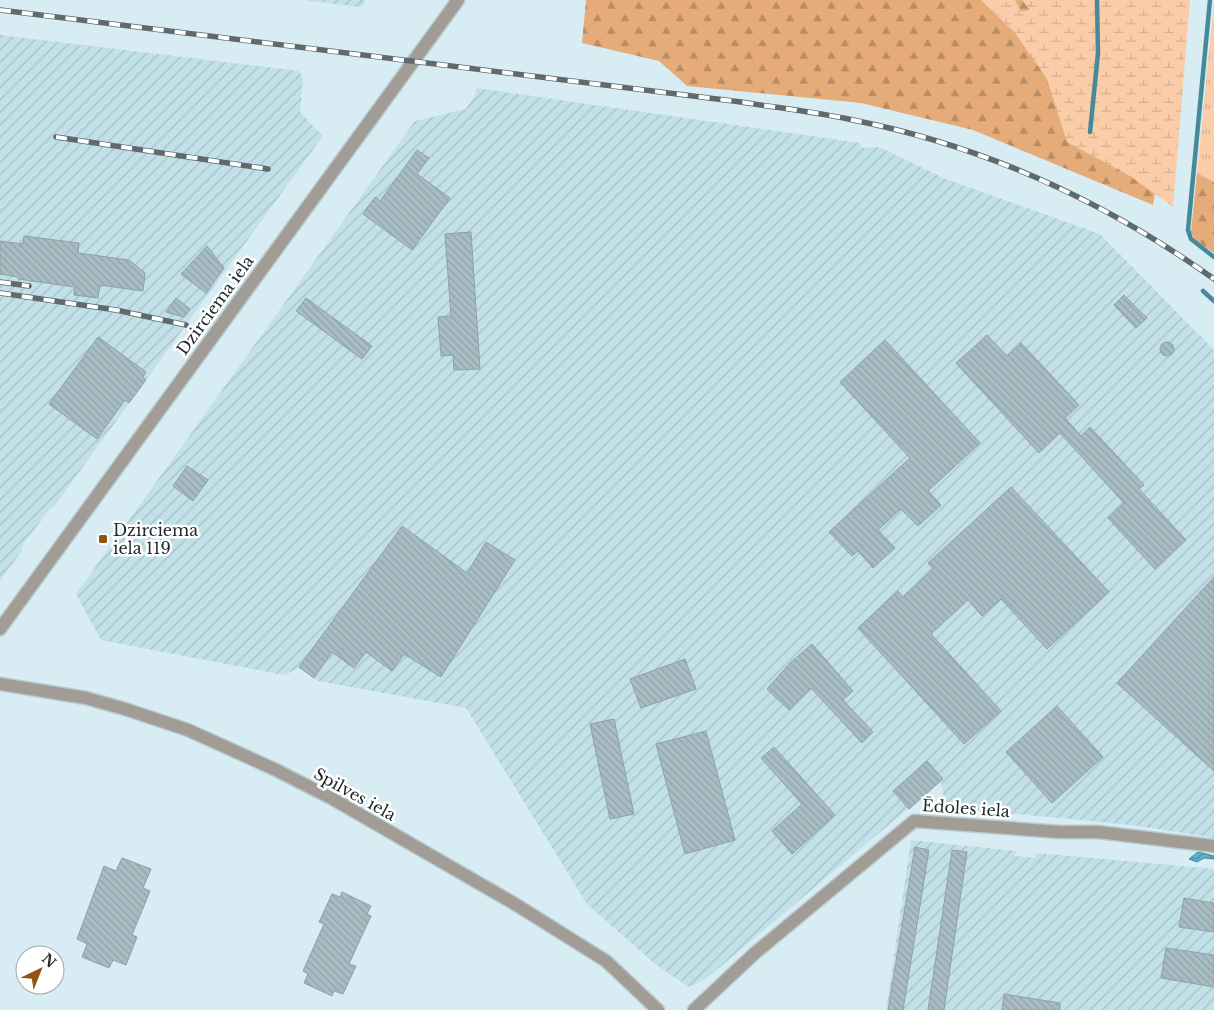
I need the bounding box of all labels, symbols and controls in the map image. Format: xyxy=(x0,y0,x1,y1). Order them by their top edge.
street label: Dzirciema iela xyxy=(172,251,258,359)
place label: Dzirciema iela 119 xyxy=(113,520,198,558)
marker: Dzirciema iela 119 xyxy=(97,533,109,545)
street label: Spilves iela xyxy=(310,763,400,825)
street label: Ēdoles iela xyxy=(922,795,1011,821)
north arrow xyxy=(15,945,65,995)
text: N xyxy=(38,949,60,972)

